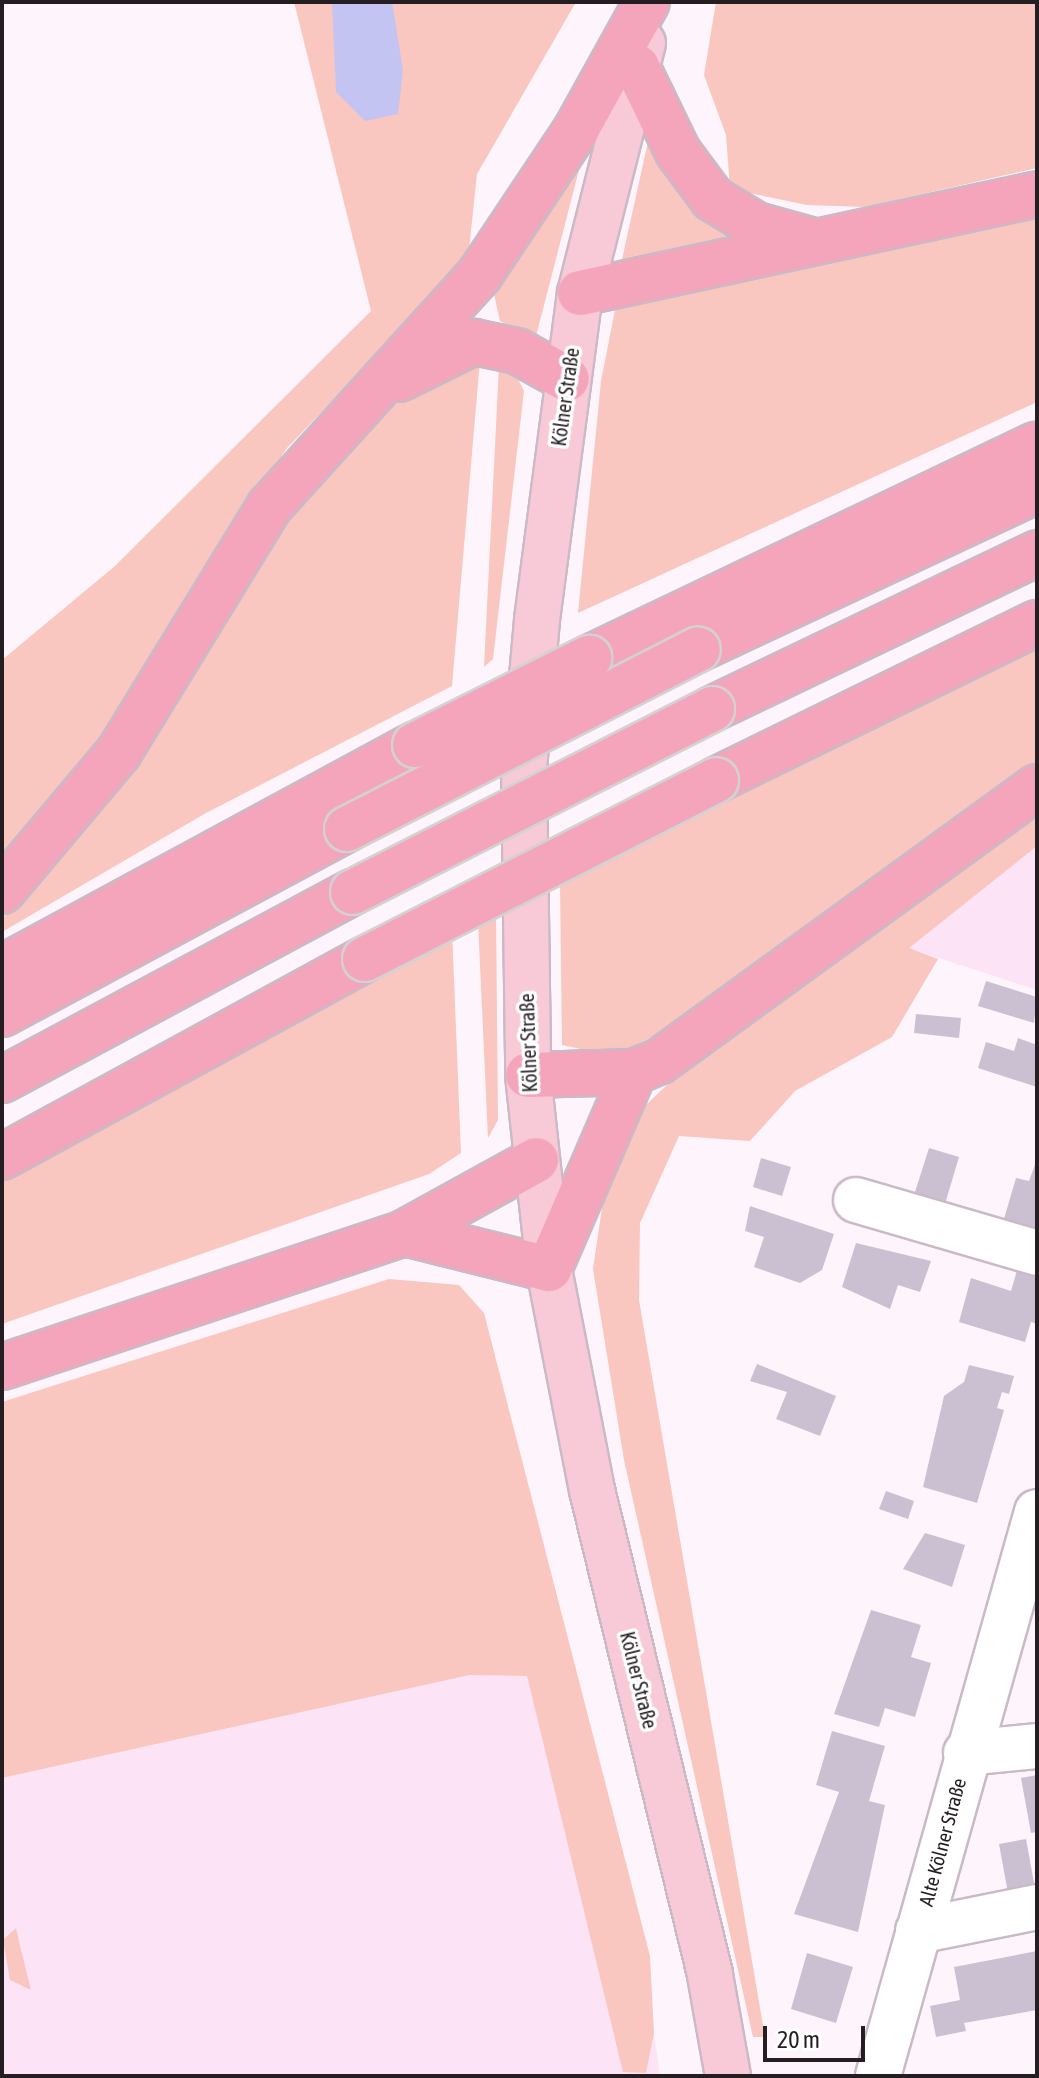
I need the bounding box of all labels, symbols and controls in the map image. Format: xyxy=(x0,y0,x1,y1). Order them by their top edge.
street label: Kölner Straße xyxy=(546,346,584,448)
street label: Kölner Straße xyxy=(514,993,542,1093)
street label: Kölner Straße xyxy=(615,1629,663,1731)
street label: Alte Kölner Straße xyxy=(913,1775,971,1909)
scale bar xyxy=(767,2010,869,2060)
text: 20 m xyxy=(777,2026,820,2053)

